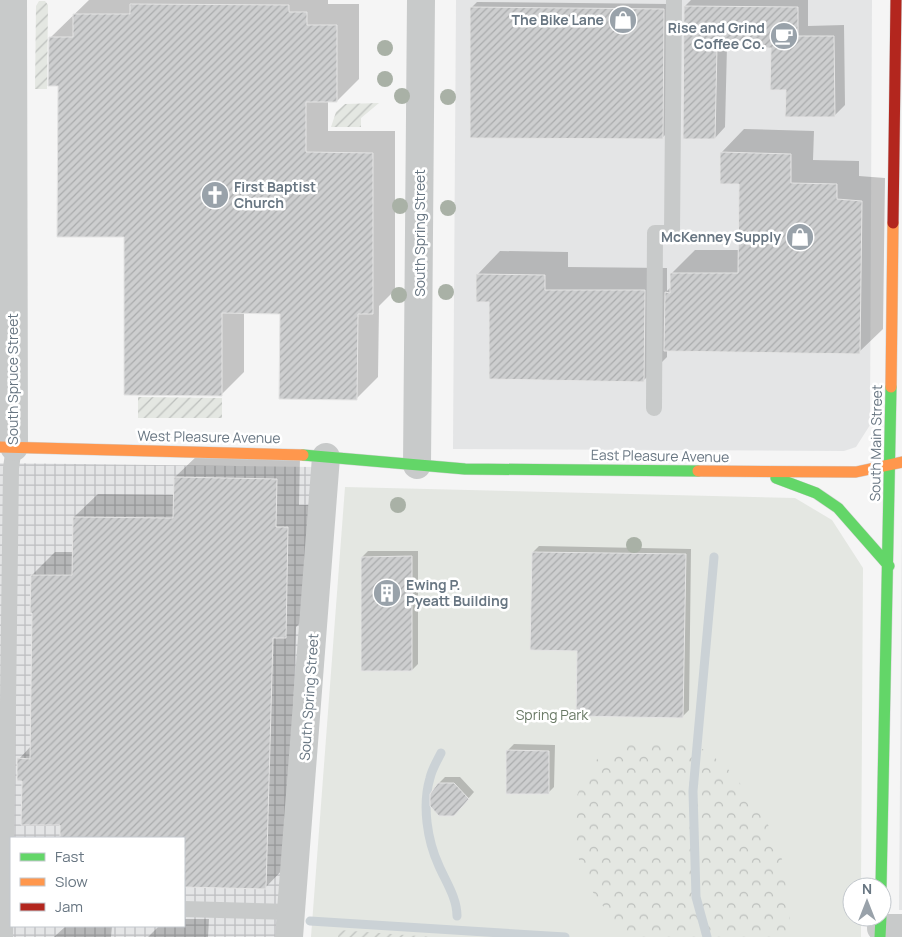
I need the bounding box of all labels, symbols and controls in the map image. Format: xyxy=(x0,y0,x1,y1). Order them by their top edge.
shop icon: The Bike Lane xyxy=(608,5,638,35)
place label: The Bike Lane xyxy=(512,10,604,29)
place label: Rise and Grind Coffee Co. xyxy=(668,18,765,53)
cafe icon: Rise and Grind Coffee Co. xyxy=(769,21,799,51)
street label: South Spring Street xyxy=(410,169,429,297)
place label: First Baptist Church xyxy=(234,177,316,212)
church icon: First Baptist Church xyxy=(200,180,230,210)
shop icon: McKenney Supply xyxy=(785,222,815,252)
place label: McKenney Supply xyxy=(661,227,781,246)
street label: South Spruce Street xyxy=(3,313,22,445)
street label: South Main Street xyxy=(865,384,886,502)
street label: West Pleasure Avenue xyxy=(137,426,281,447)
street label: East Pleasure Avenue xyxy=(591,445,729,466)
place label: Ewing P. Pyeatt Building xyxy=(406,575,508,610)
building icon: Ewing P. Pyeatt Building xyxy=(372,578,402,608)
street label: South Spring Street xyxy=(295,632,322,761)
park label: Spring Park xyxy=(516,705,589,724)
legend xyxy=(10,837,185,927)
text: Fast xyxy=(55,846,84,867)
text: Slow xyxy=(55,871,88,892)
north arrow xyxy=(842,877,892,927)
text: N xyxy=(862,879,872,898)
text: Jam xyxy=(55,896,83,917)

